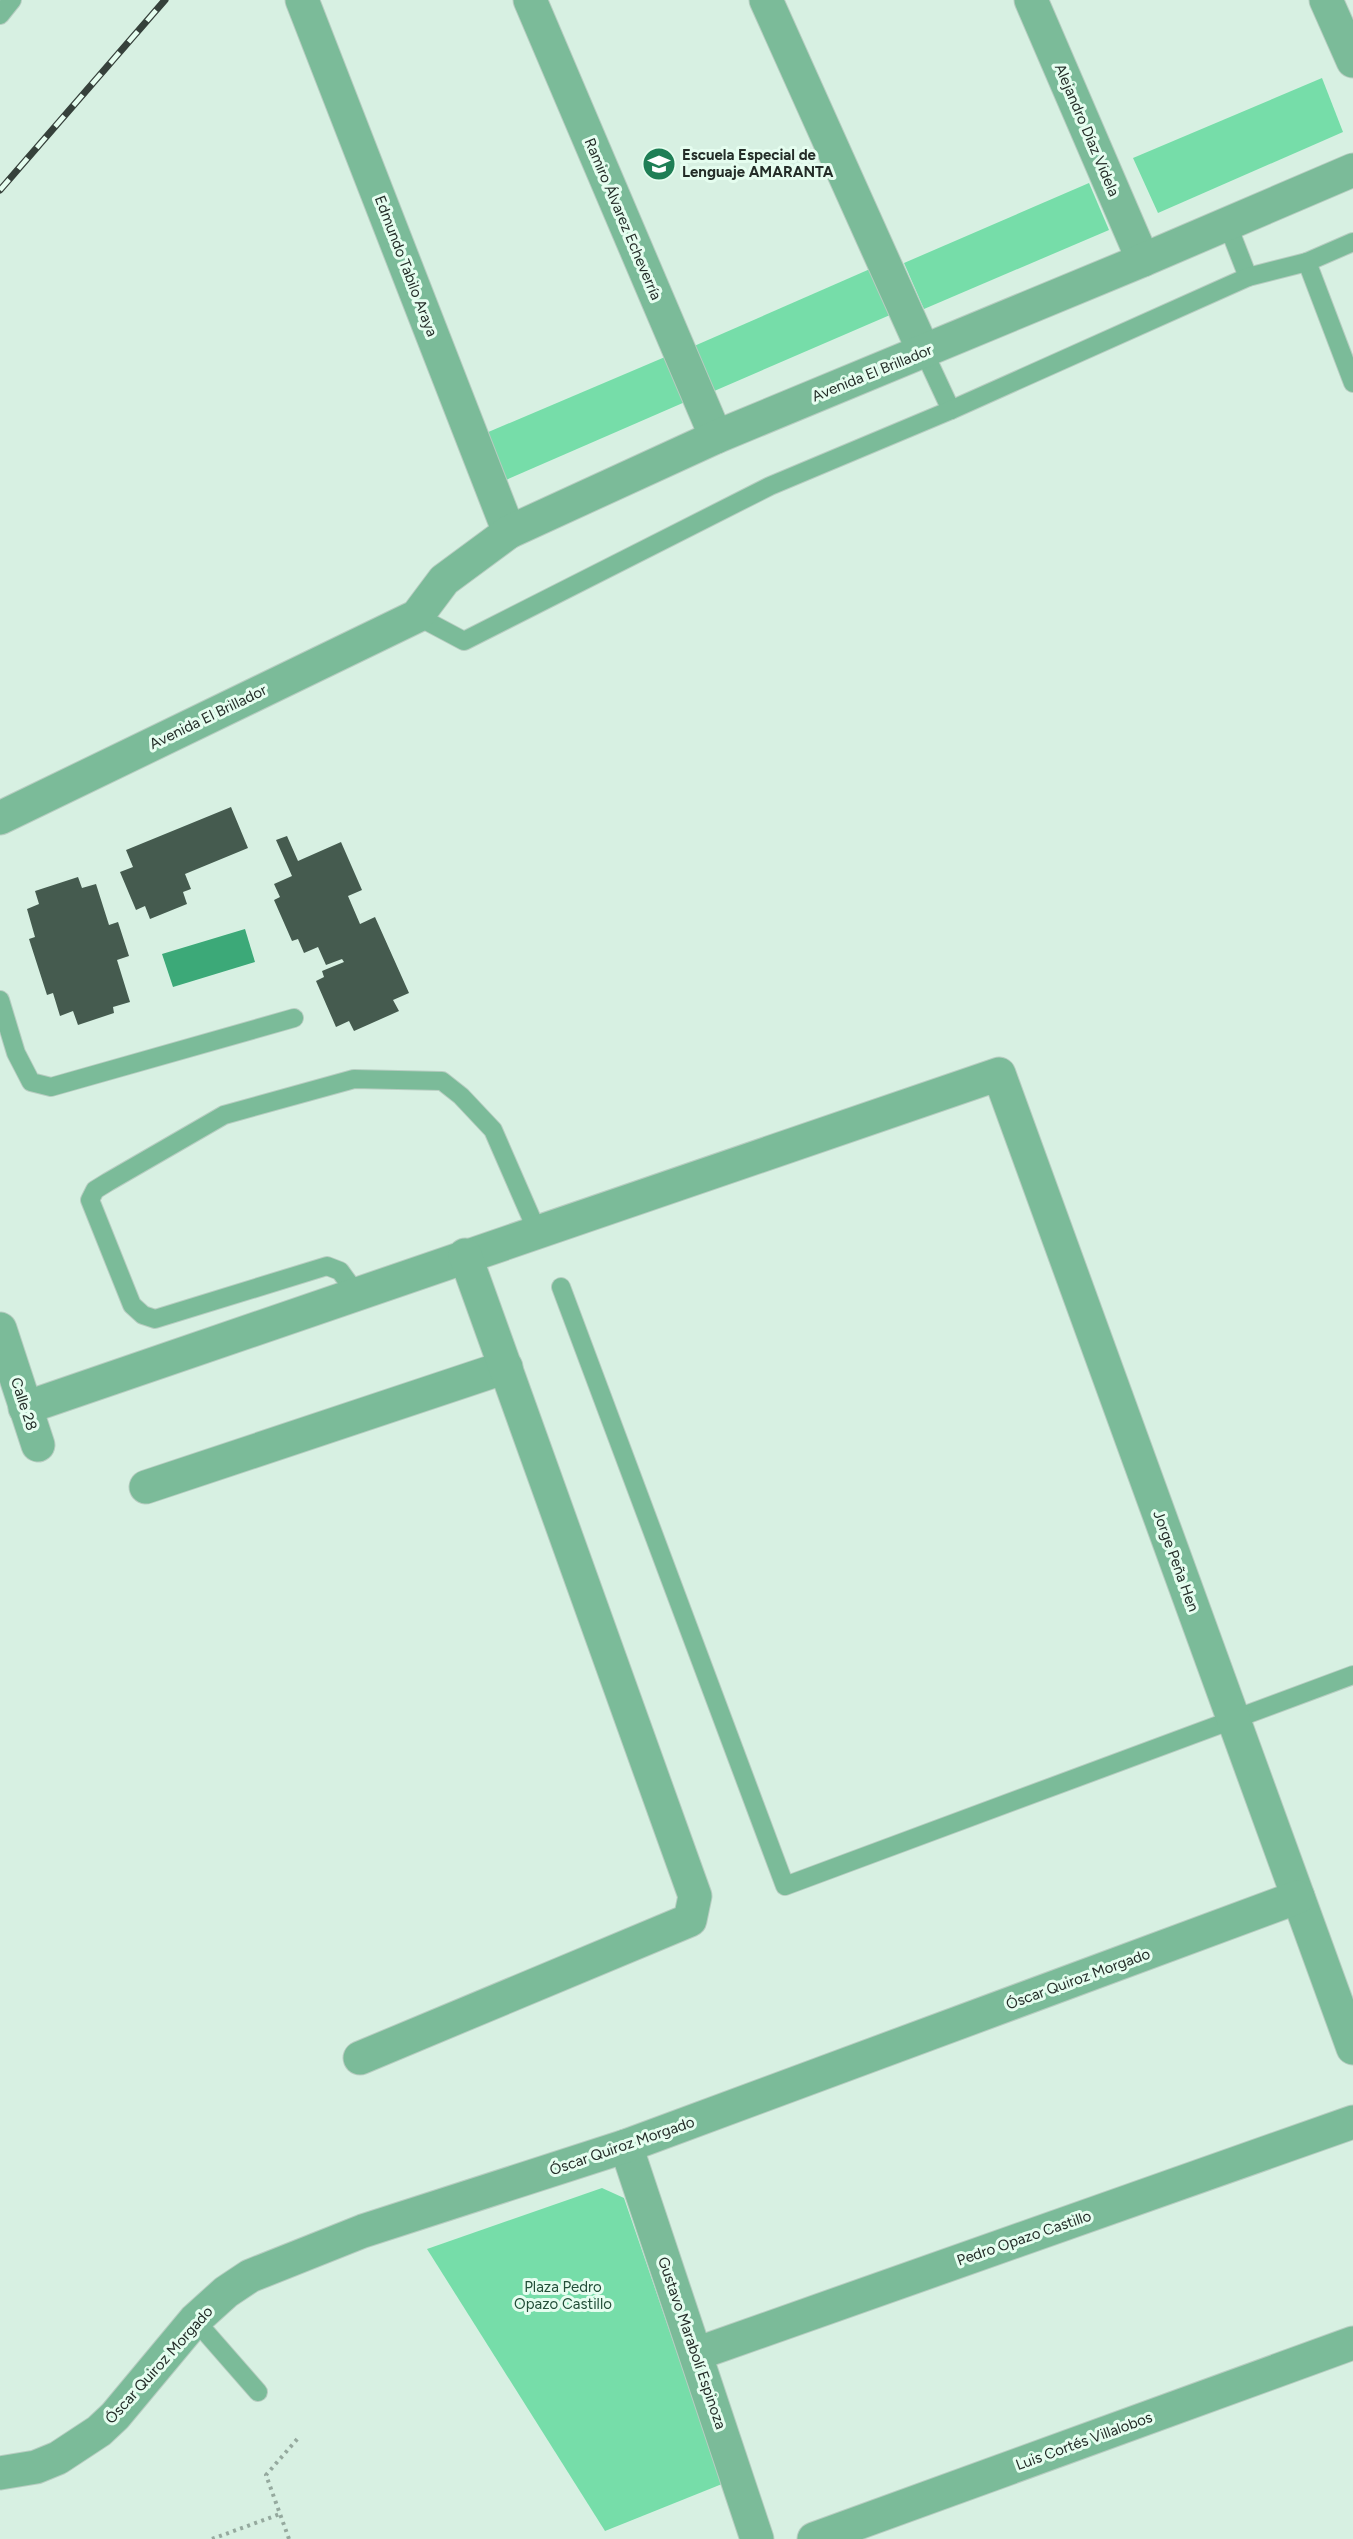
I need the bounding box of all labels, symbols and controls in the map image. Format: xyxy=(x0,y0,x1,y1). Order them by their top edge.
street label: Alejandro Díaz Videla xyxy=(1051,61,1123,199)
street label: Ramiro Álvarez Echeverría xyxy=(581,135,665,303)
school or university icon: Escuela Especial de Lenguaje AMARANTA xyxy=(641,146,677,182)
place label: Escuela Especial de Lenguaje AMARANTA xyxy=(682,146,834,181)
street label: Edmundo Tabilo Araya xyxy=(371,193,441,339)
street label: Avenida El Brillador xyxy=(809,341,935,405)
street label: Avenida El Brillador xyxy=(146,681,270,753)
street label: Calle 28 xyxy=(7,1375,41,1433)
street label: Jorge Peña Hen xyxy=(1149,1508,1203,1614)
street label: Óscar Quiroz Morgado xyxy=(1004,1944,1153,2013)
street label: Óscar Quiroz Morgado xyxy=(547,2113,697,2179)
street label: Pedro Opazo Castillo xyxy=(954,2206,1094,2269)
street label: Gustavo Marabolí Espinoza xyxy=(654,2254,730,2432)
park label: Plaza Pedro Opazo Castillo xyxy=(514,2278,612,2313)
street label: Óscar Quiroz Morgado xyxy=(101,2302,217,2427)
street label: Luis Cortés Villalobos xyxy=(1013,2408,1155,2474)

